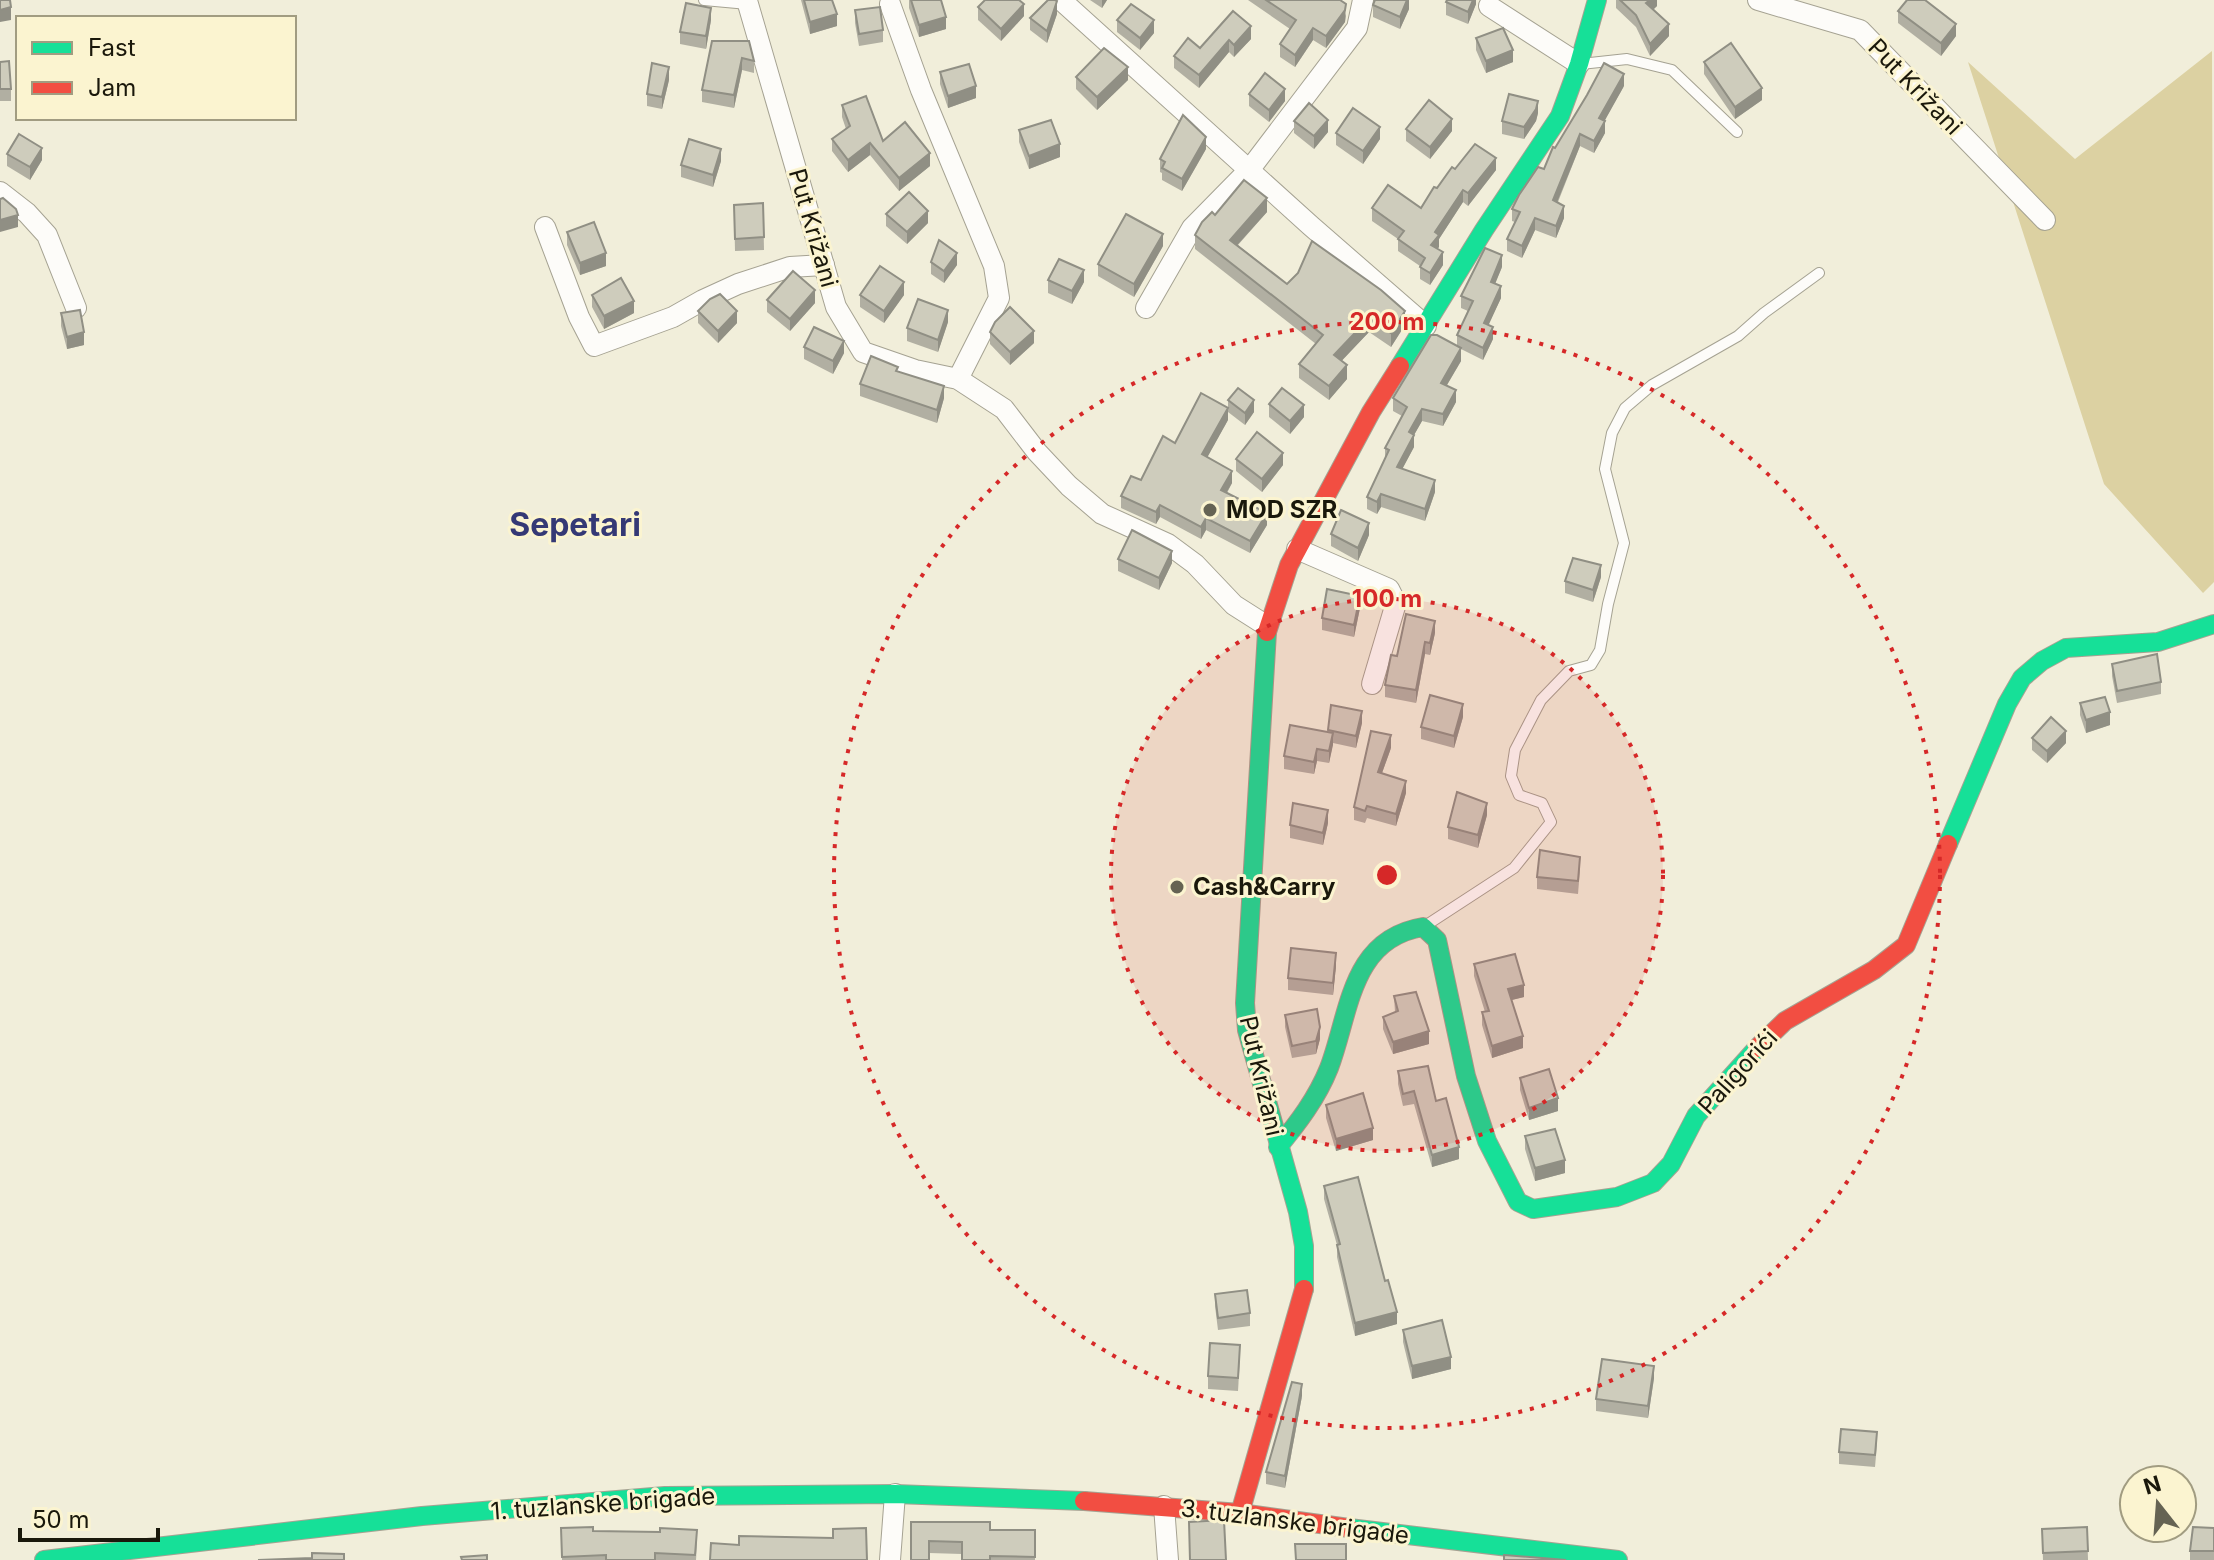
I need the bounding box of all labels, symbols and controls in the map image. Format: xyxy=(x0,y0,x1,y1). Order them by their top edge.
legend xyxy=(16,16,296,120)
text: Fast xyxy=(88,33,136,62)
street label: Put Križani xyxy=(1862,33,1968,141)
text: Jam xyxy=(88,73,136,102)
street label: Put Križani xyxy=(783,165,844,291)
text: 200 m xyxy=(1349,307,1425,336)
place label: MOD SZR xyxy=(1226,495,1338,524)
marker: MOD SZR xyxy=(1201,501,1219,519)
district label: Sepetari xyxy=(509,505,641,544)
text: 100 m xyxy=(1352,584,1422,613)
centre of rings xyxy=(1373,861,1401,889)
place label: Cash&Carry xyxy=(1193,872,1336,901)
marker: Cash&Carry xyxy=(1168,878,1186,896)
street label: Put Križani xyxy=(1234,1013,1289,1139)
street label: Paligorići xyxy=(1692,1023,1783,1120)
north arrow xyxy=(2118,1464,2198,1544)
text: N xyxy=(2140,1470,2164,1500)
street label: 1. tuzlanske brigade xyxy=(490,1481,716,1526)
scale bar xyxy=(20,1492,158,1542)
street label: 3. tuzlanske brigade xyxy=(1179,1493,1411,1550)
text: 50 m xyxy=(32,1505,90,1534)

